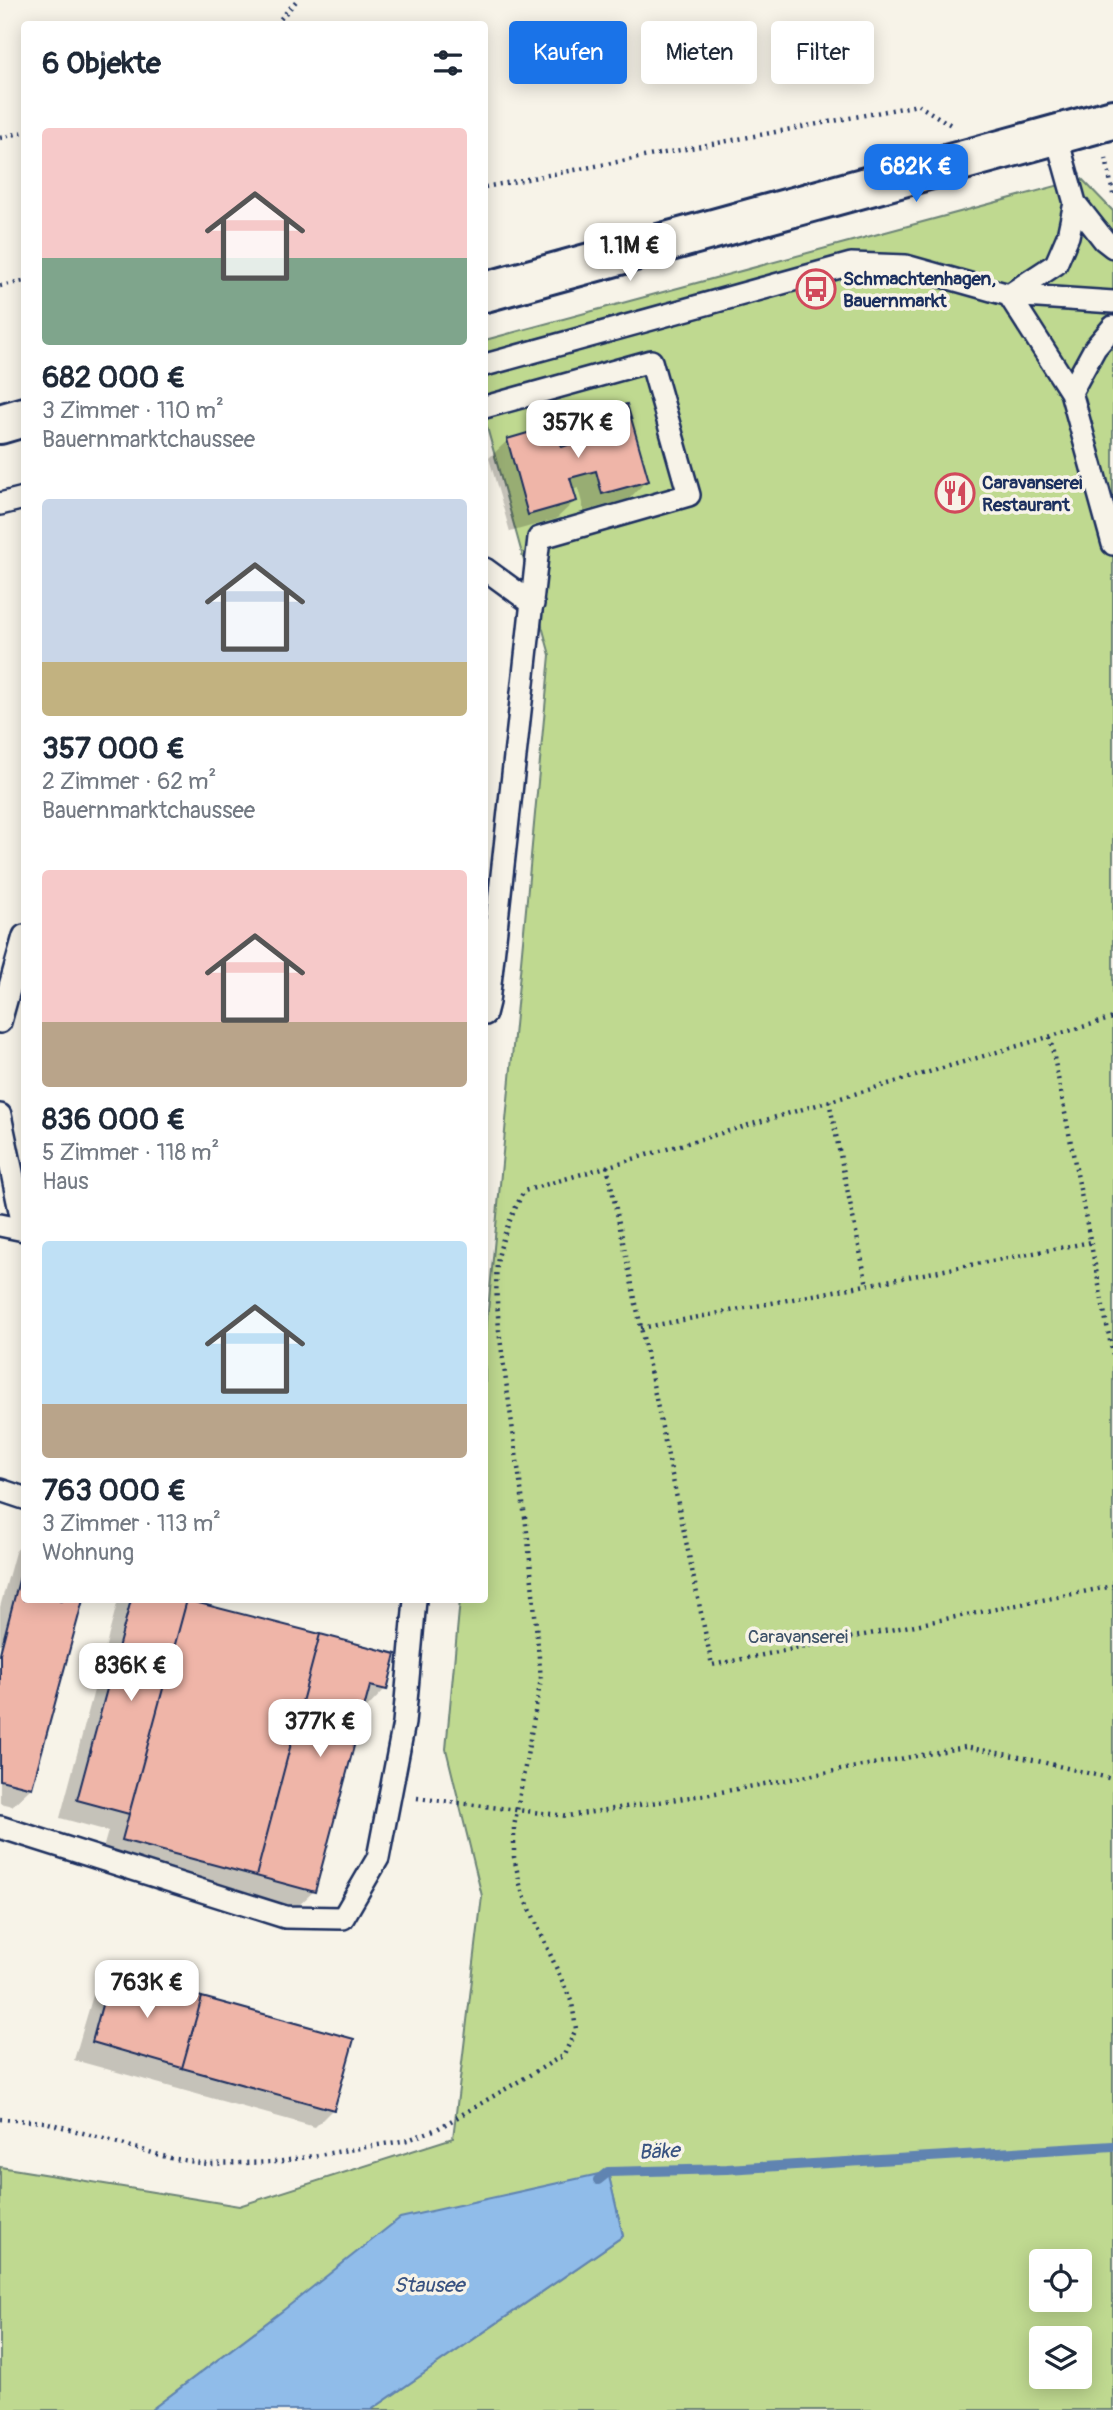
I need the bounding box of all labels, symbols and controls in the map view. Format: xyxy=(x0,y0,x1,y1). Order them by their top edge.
chip: Kaufen xyxy=(509,21,627,84)
chip: Mieten xyxy=(641,21,757,84)
chip: Filter xyxy=(771,21,874,84)
icon: filters xyxy=(429,44,467,82)
text: 6 Objekte xyxy=(42,45,161,82)
pin: 682K € xyxy=(859,144,973,204)
text: 682K € xyxy=(880,152,952,181)
icon: home xyxy=(192,173,318,299)
pin: 1.1M € xyxy=(573,224,687,283)
text: 1.1M € xyxy=(600,231,660,260)
place label: Schmachtenhagen, Bauernmarkt xyxy=(843,267,996,313)
bus stop icon: Schmachtenhagen, Bauernmarkt xyxy=(795,268,837,310)
text: 682 000 € xyxy=(42,359,186,396)
text: 3 Zimmer · 110 m² xyxy=(42,396,224,425)
pin: 357K € xyxy=(521,400,635,460)
text: 357K € xyxy=(542,408,614,437)
text: Bauernmarktchaussee xyxy=(42,425,255,454)
place label: Caravanserei Restaurant xyxy=(982,471,1083,517)
restaurant icon: Caravanserei Restaurant xyxy=(934,472,976,514)
icon: home xyxy=(192,544,318,670)
text: 357 000 € xyxy=(42,730,185,767)
text: 2 Zimmer · 62 m² xyxy=(42,767,216,796)
text: Bauernmarktchaussee xyxy=(42,796,255,825)
icon: home xyxy=(192,915,318,1041)
text: 836 000 € xyxy=(42,1101,186,1138)
text: 5 Zimmer · 118 m² xyxy=(42,1138,219,1167)
text: Haus xyxy=(42,1167,89,1196)
icon: home xyxy=(192,1286,318,1412)
text: 763 000 € xyxy=(42,1472,186,1509)
text: 3 Zimmer · 113 m² xyxy=(42,1509,221,1538)
text: Wohnung xyxy=(42,1538,134,1567)
park label: Caravanserei xyxy=(748,1625,848,1649)
pin: 836K € xyxy=(74,1644,188,1703)
text: 836K € xyxy=(95,1651,167,1680)
pin: 377K € xyxy=(263,1700,377,1759)
text: 377K € xyxy=(284,1707,356,1736)
pin: 763K € xyxy=(90,1960,204,2020)
text: 763K € xyxy=(111,1968,183,1997)
water label: Bäke xyxy=(638,2137,683,2166)
map controls xyxy=(1029,2249,1092,2389)
button: locate xyxy=(1029,2249,1092,2312)
water label: Stausee xyxy=(394,2272,467,2299)
button: layers xyxy=(1029,2326,1092,2389)

